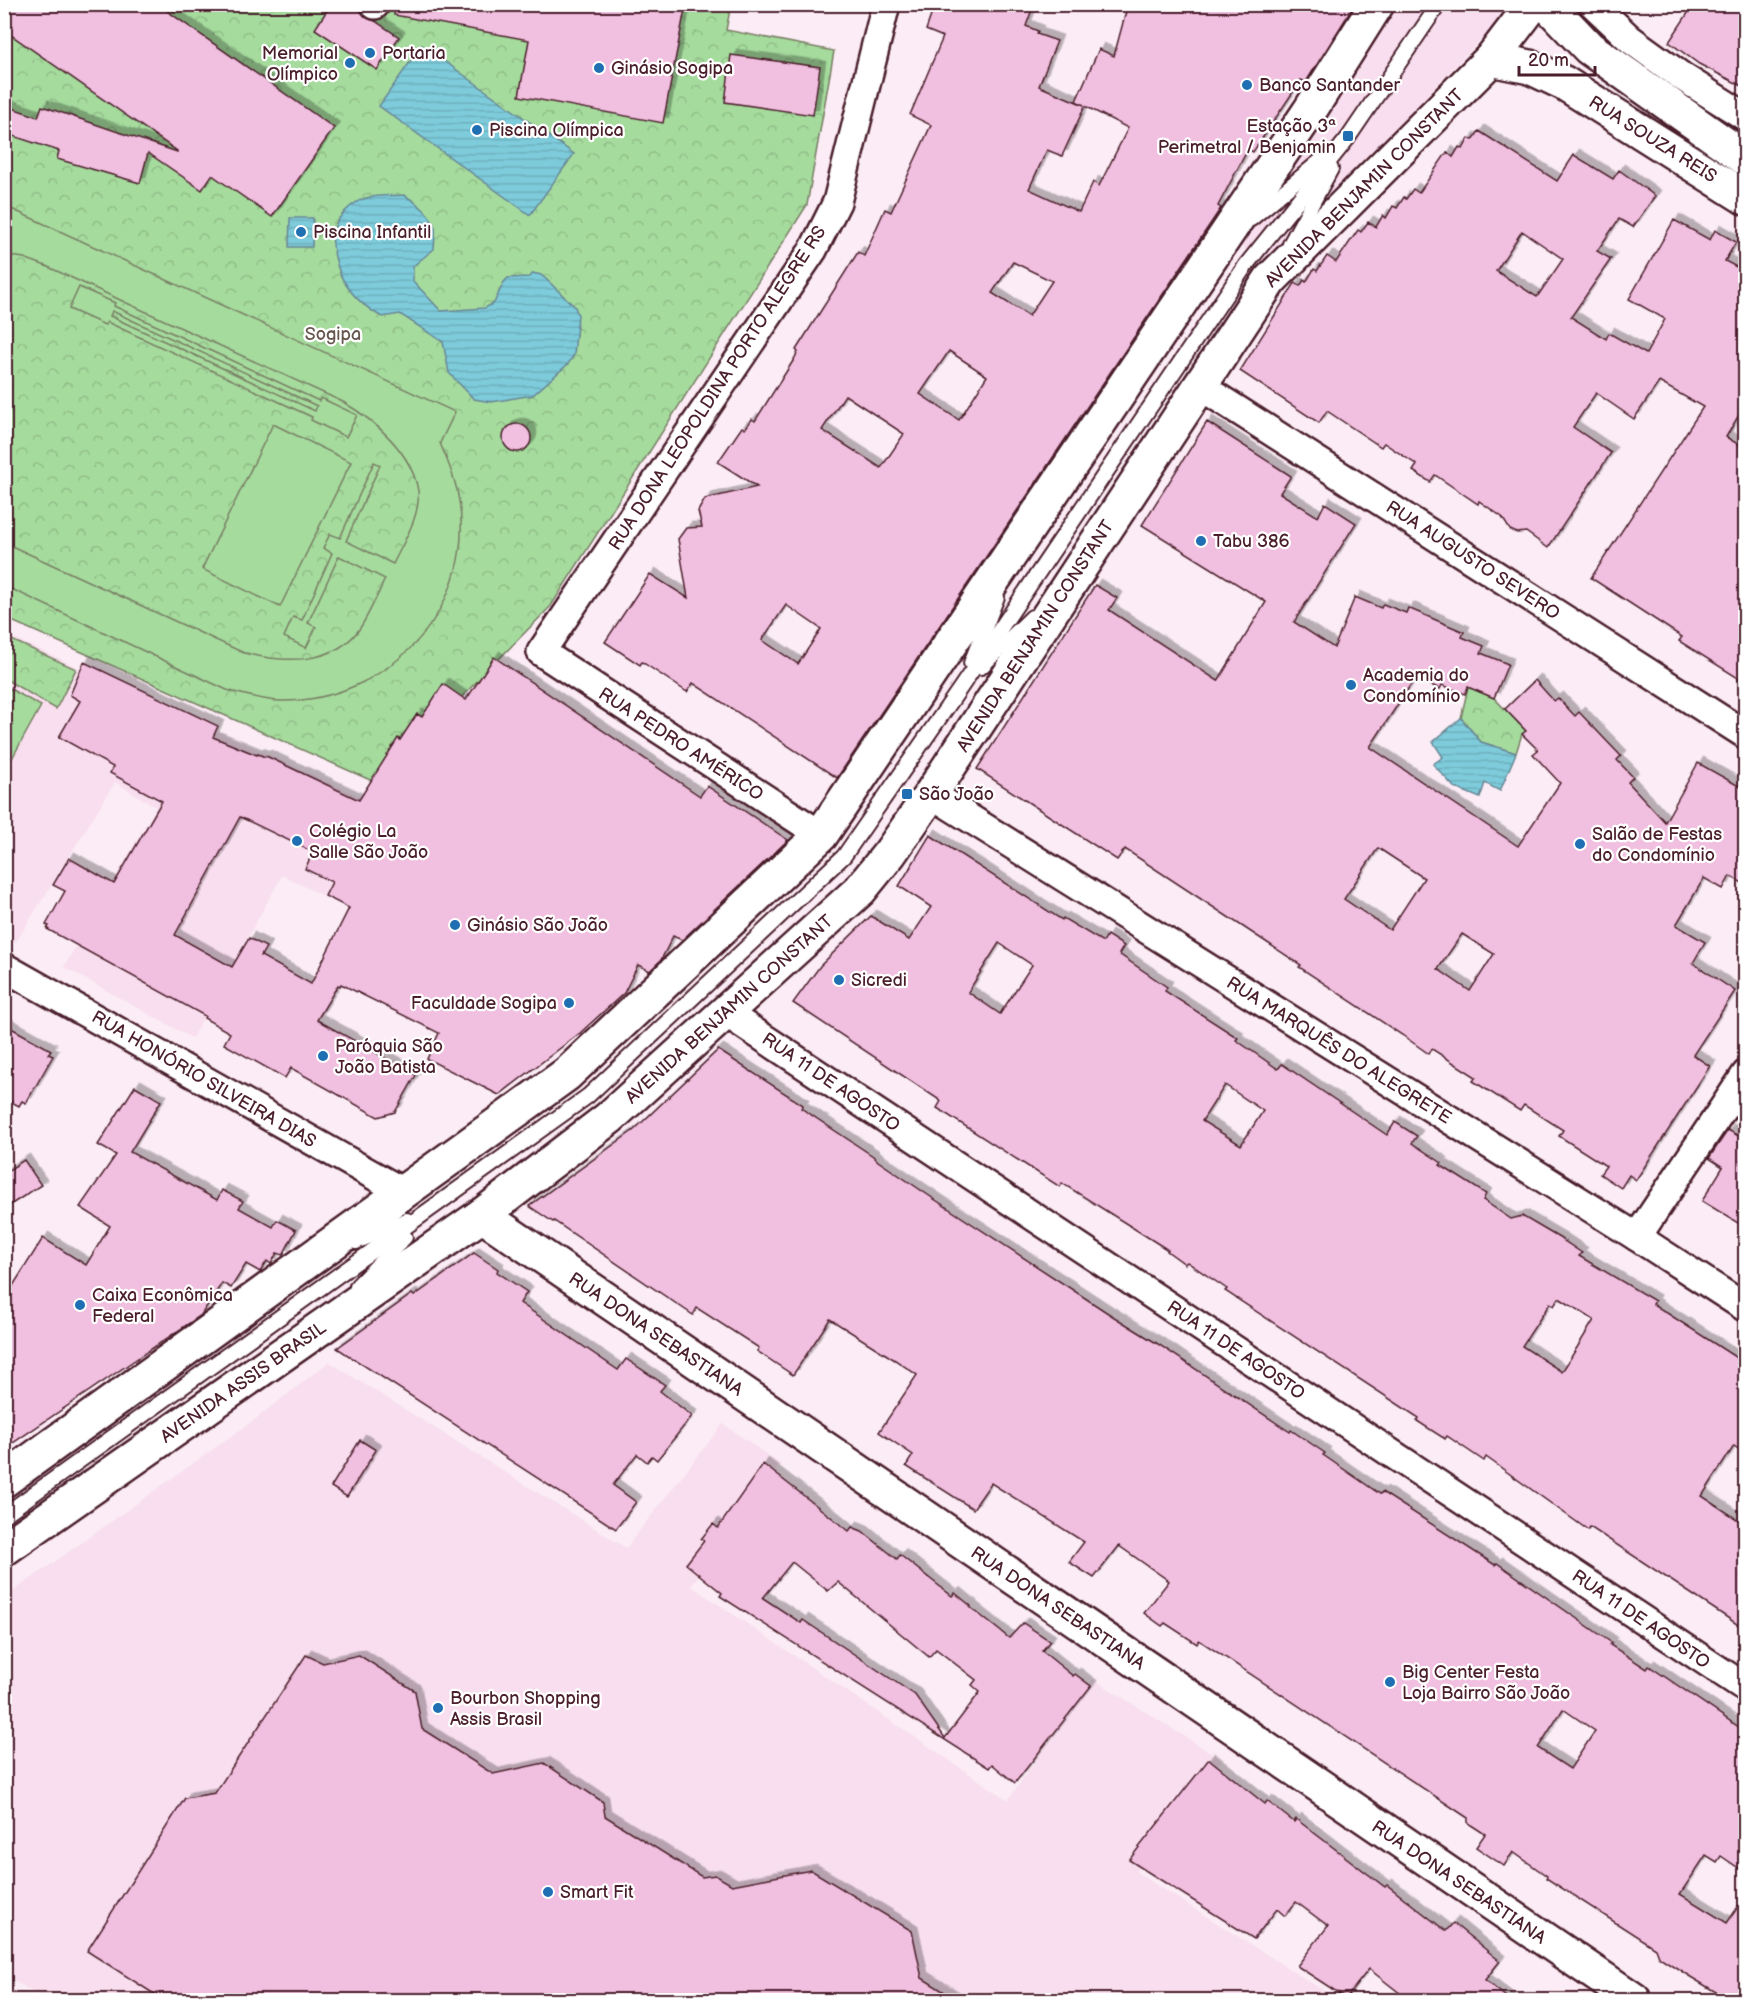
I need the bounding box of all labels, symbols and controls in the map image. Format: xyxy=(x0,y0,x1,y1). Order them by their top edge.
scale bar xyxy=(1519,39,1596,77)
place label: Memorial Olímpico xyxy=(262,43,338,85)
place label: Portaria xyxy=(382,43,446,64)
marker: Portaria xyxy=(363,46,377,60)
text: 20 m xyxy=(1528,50,1569,71)
marker: Memorial Olímpico xyxy=(343,56,357,70)
place label: Ginásio Sogipa xyxy=(611,58,733,79)
marker: Ginásio Sogipa xyxy=(592,61,606,75)
place label: Banco Santander xyxy=(1259,75,1401,96)
marker: Banco Santander xyxy=(1240,78,1254,92)
street label: AVENIDA BENJAMIN CONSTANT xyxy=(1261,85,1468,292)
street label: RUA SOUZA REIS xyxy=(1585,92,1721,187)
place label: Estação 3ª Perimetral / Benjamin xyxy=(1158,116,1336,158)
place label: Piscina Olímpica xyxy=(489,120,624,141)
marker: Piscina Olímpica xyxy=(470,123,484,137)
marker: Estação 3ª Perimetral / Benjamin xyxy=(1341,129,1355,143)
place label: Piscina Infantil xyxy=(313,222,431,243)
street label: RUA DONA LEOPOLDINA PORTO ALEGRE RS xyxy=(604,222,830,554)
marker: Piscina Infantil xyxy=(294,225,308,239)
park label: Sogipa xyxy=(305,324,361,345)
street label: RUA AUGUSTO SEVERO xyxy=(1382,496,1563,624)
street label: AVENIDA BENJAMIN CONSTANT xyxy=(953,516,1118,756)
place label: Tabu 386 xyxy=(1213,531,1290,552)
marker: Tabu 386 xyxy=(1194,534,1208,548)
place label: Academia do Condomínio xyxy=(1363,665,1469,707)
marker: Academia do Condomínio xyxy=(1344,678,1358,692)
street label: RUA PEDRO AMÉRICO xyxy=(595,682,768,805)
place label: São João xyxy=(919,784,994,805)
marker: São João xyxy=(900,787,914,801)
place label: Colégio La Salle São João xyxy=(309,821,428,863)
place label: Salão de Festas do Condomínio xyxy=(1592,824,1722,866)
marker: Colégio La Salle São João xyxy=(290,834,304,848)
marker: Salão de Festas do Condomínio xyxy=(1573,837,1587,851)
street label: AVENIDA BENJAMIN CONSTANT xyxy=(621,911,837,1108)
place label: Ginásio São João xyxy=(467,915,608,936)
marker: Ginásio São João xyxy=(448,918,462,932)
place label: Sicredi xyxy=(851,970,907,991)
street label: RUA MARQUÊS DO ALEGRETE xyxy=(1223,971,1456,1129)
marker: Sicredi xyxy=(832,973,846,987)
place label: Faculdade Sogipa xyxy=(411,993,557,1014)
marker: Faculdade Sogipa xyxy=(562,996,576,1010)
street label: RUA HONÓRIO SILVEIRA DIAS xyxy=(88,1005,321,1152)
street label: RUA 11 DE AGOSTO xyxy=(758,1029,904,1136)
place label: Paróquia São João Batista xyxy=(335,1036,443,1078)
marker: Paróquia São João Batista xyxy=(316,1049,330,1063)
street label: RUA DONA SEBASTIANA xyxy=(565,1268,747,1401)
place label: Caixa Econômica Federal xyxy=(92,1285,233,1327)
street label: RUA 11 DE AGOSTO xyxy=(1163,1297,1309,1404)
marker: Caixa Econômica Federal xyxy=(73,1298,87,1312)
street label: AVENIDA ASSIS BRASIL xyxy=(157,1317,331,1448)
street label: RUA DONA SEBASTIANA xyxy=(967,1542,1149,1675)
street label: RUA 11 DE AGOSTO xyxy=(1568,1566,1714,1673)
place label: Big Center Festa Loja Bairro São João xyxy=(1402,1662,1570,1704)
marker: Big Center Festa Loja Bairro São João xyxy=(1383,1675,1397,1689)
place label: Bourbon Shopping Assis Brasil xyxy=(450,1688,601,1730)
marker: Bourbon Shopping Assis Brasil xyxy=(431,1701,445,1715)
street label: RUA DONA SEBASTIANA xyxy=(1368,1816,1550,1949)
place label: Smart Fit xyxy=(560,1882,634,1903)
marker: Smart Fit xyxy=(541,1885,555,1899)

